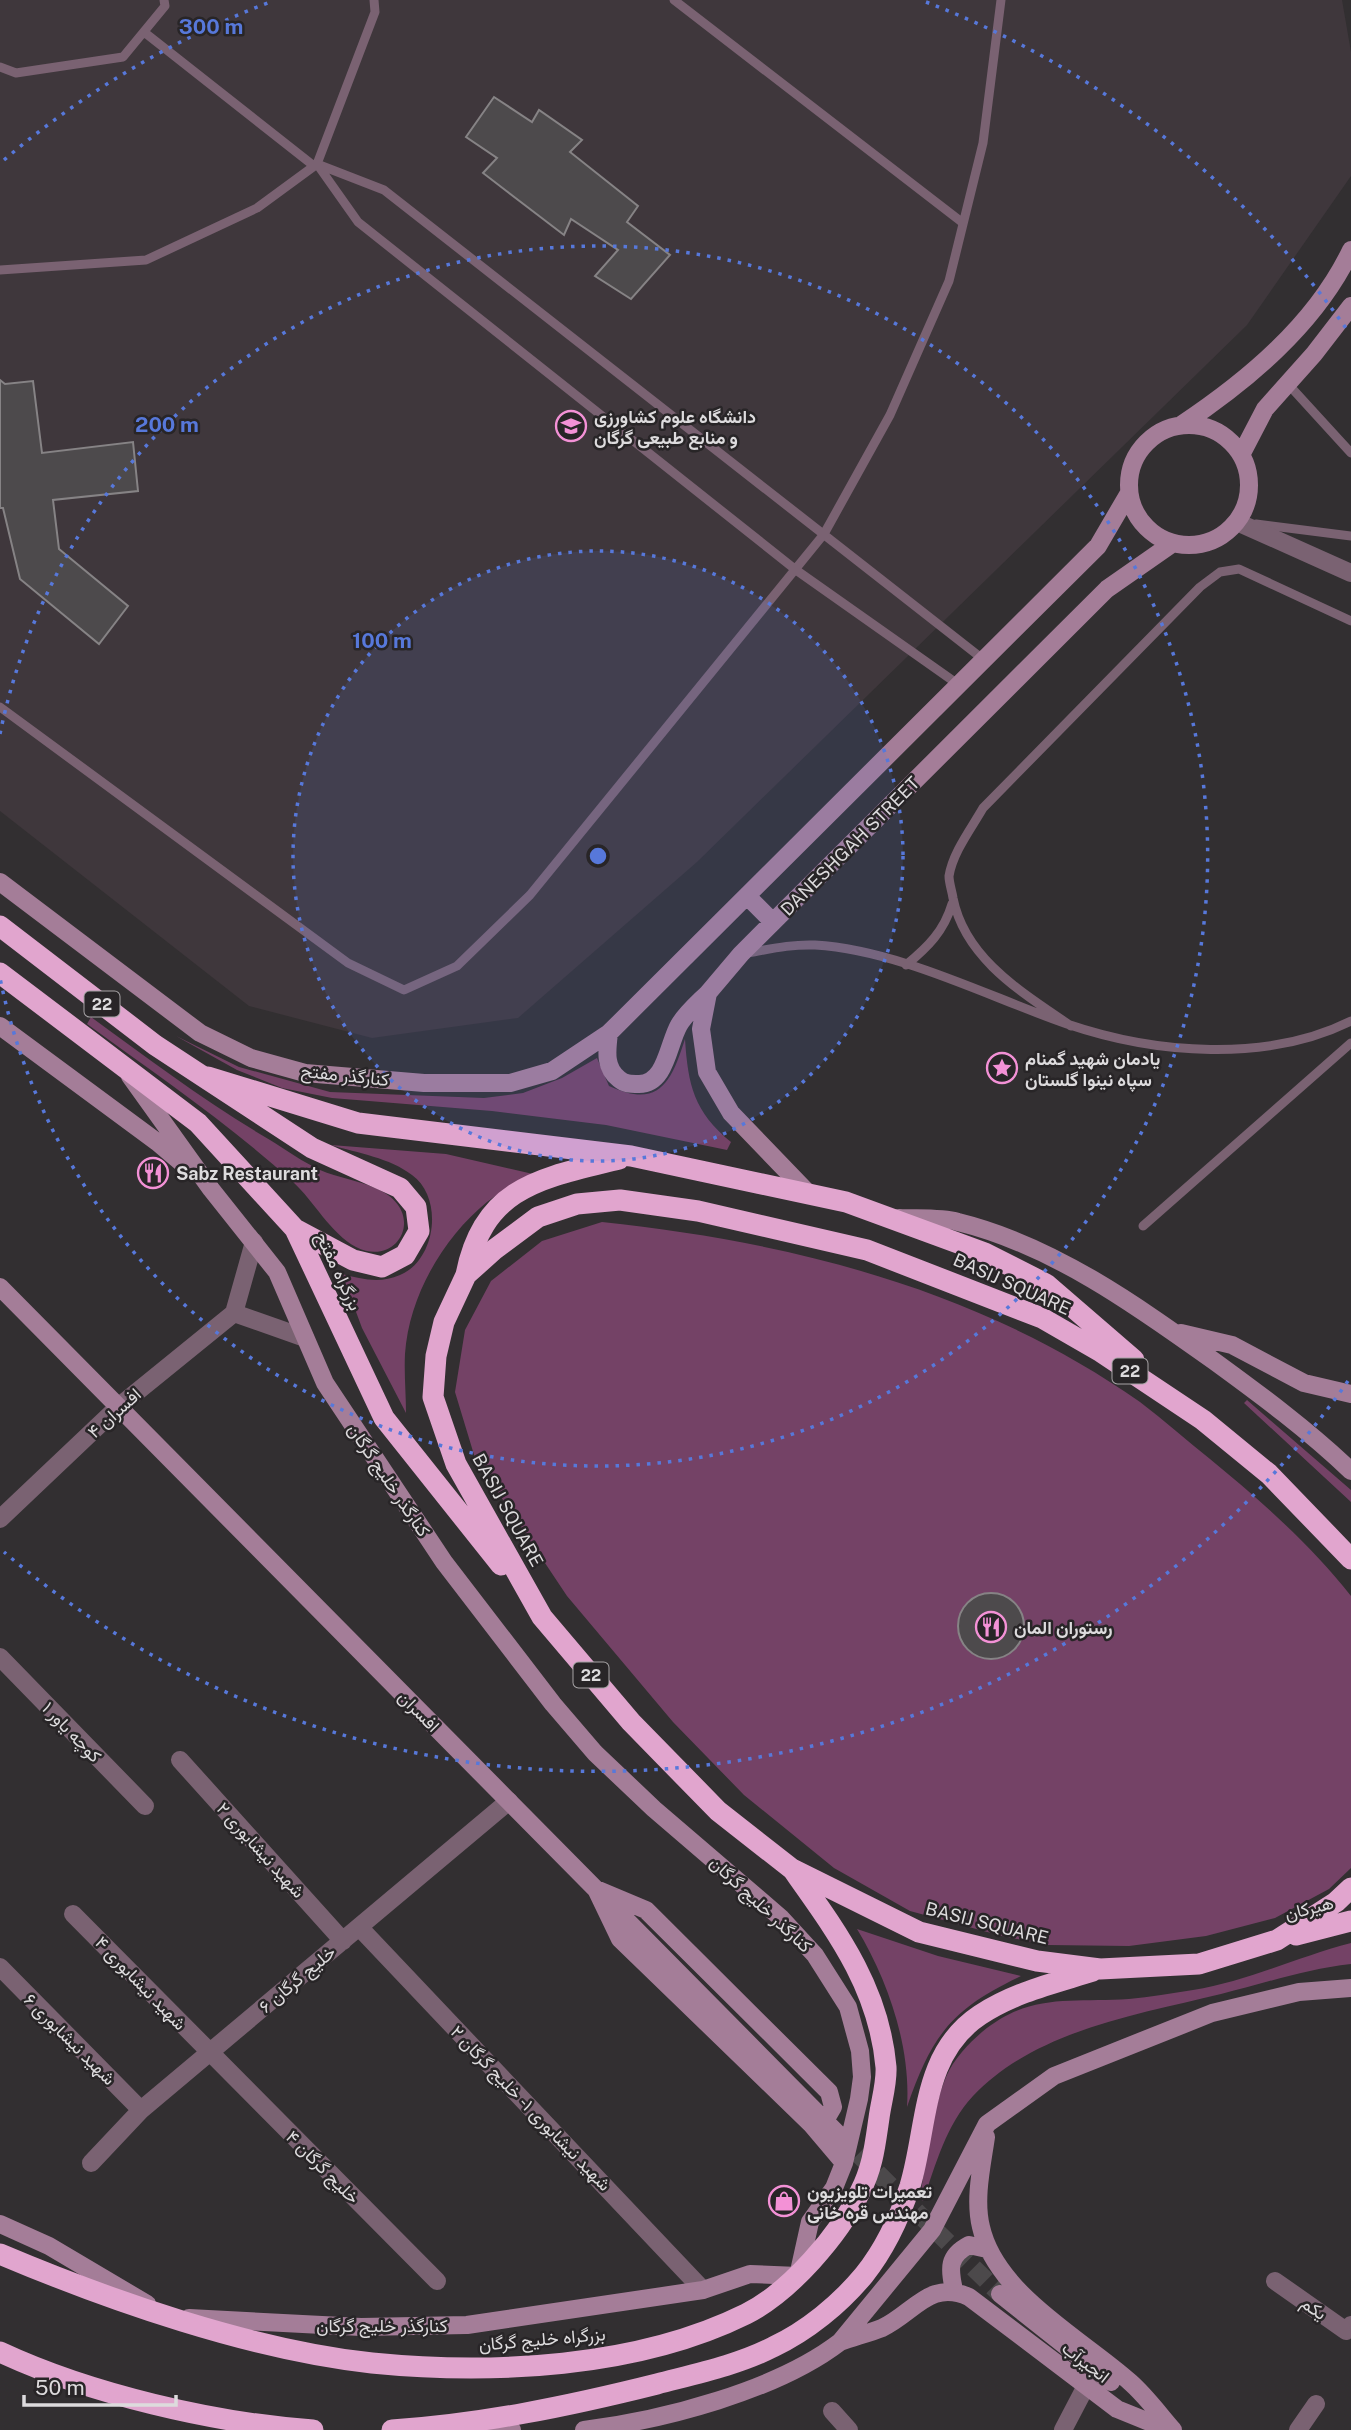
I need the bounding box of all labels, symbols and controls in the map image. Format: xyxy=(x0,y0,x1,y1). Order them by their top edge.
text: 300 m xyxy=(179,14,243,39)
place label: دانشگاه علوم کشاورزی و منابع طبیعی گرگان xyxy=(594,406,756,450)
school or university icon: دانشگاه علوم کشاورزی و منابع طبیعی گرگان xyxy=(554,409,588,443)
text: 200 m xyxy=(135,412,199,437)
text: 100 m xyxy=(352,628,412,653)
street label: DANESHGAH STREET xyxy=(776,772,924,920)
centre of rings xyxy=(586,844,610,868)
road number: 22 xyxy=(84,992,119,1016)
place label: یادمان شهید گمنام سپاه نینوا گلستان xyxy=(1025,1048,1160,1092)
place icon: یادمان شهید گمنام سپاه نینوا گلستان xyxy=(985,1051,1019,1085)
street label: کنارگذر مفتح xyxy=(300,1060,390,1092)
restaurant icon: Sabz Restaurant xyxy=(136,1156,170,1190)
place label: Sabz Restaurant xyxy=(176,1163,318,1184)
street label: بزرگراه مفتح xyxy=(310,1228,366,1315)
street label: BASIJ SQUARE xyxy=(950,1249,1074,1319)
road number: 22 xyxy=(1112,1358,1148,1384)
street label: افسران ۴ xyxy=(83,1384,146,1443)
street label: کنارگذر خلیج گرگان xyxy=(342,1420,434,1542)
street label: BASIJ SQUARE xyxy=(468,1450,548,1570)
restaurant icon: رستوران المان xyxy=(974,1610,1008,1644)
place label: رستوران المان xyxy=(1014,1617,1113,1639)
road number: 22 xyxy=(574,1662,608,1688)
street label: افسران xyxy=(393,1686,444,1737)
street label: کوچه یاور ۱ xyxy=(37,1697,106,1768)
street label: شهید نیشابوری ۲ xyxy=(212,1798,309,1903)
street label: کنارگذر خلیج گرگان xyxy=(704,1851,816,1958)
street label: هیرکان xyxy=(1282,1892,1336,1925)
street label: BASIJ SQUARE xyxy=(923,1898,1051,1948)
street label: شهید نیشابوری ۴ xyxy=(90,1932,191,2035)
street label: خلیج گرگان ۶ xyxy=(254,1941,341,2019)
street label: شهید نیشابوری ۶ xyxy=(19,1989,120,2090)
street label: شهید نیشابوری ۱ - خلیج گرگان ۲ xyxy=(445,2021,616,2196)
street label: خلیج گرگان ۴ xyxy=(281,2126,364,2209)
place label: تعمیرات تلویزیون مهندس قره خانی xyxy=(807,2181,932,2224)
shop icon: تعمیرات تلویزیون مهندس قره خانی xyxy=(767,2184,801,2218)
street label: یکم xyxy=(1296,2292,1331,2326)
street label: کنارگذر خلیج گرگان xyxy=(316,2315,448,2338)
street label: بزرگراه خلیج گرگان xyxy=(478,2323,607,2357)
street label: انجیرآب xyxy=(1057,2337,1114,2388)
scale bar xyxy=(24,2364,177,2408)
text: 50 m xyxy=(35,2375,85,2400)

